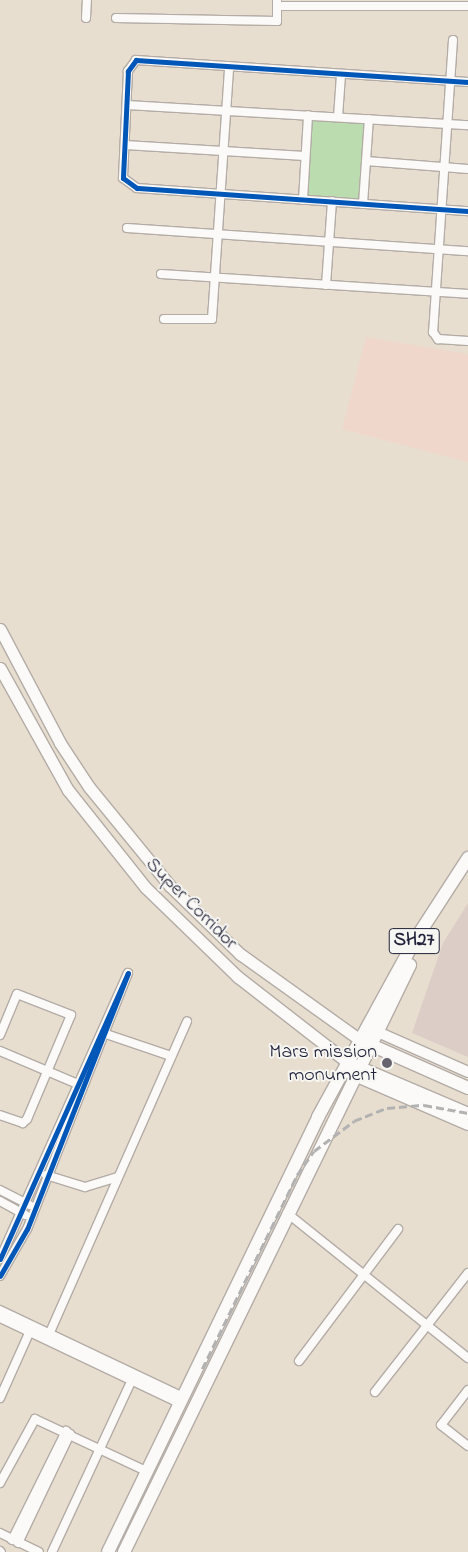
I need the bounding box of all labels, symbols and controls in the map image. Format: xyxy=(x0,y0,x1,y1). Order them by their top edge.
street label: Super Corridor xyxy=(140,853,242,955)
road number: SH27 xyxy=(388,924,440,958)
place label: Mars mission monument xyxy=(269,1040,377,1087)
marker: Mars mission monument xyxy=(381,1057,393,1069)

